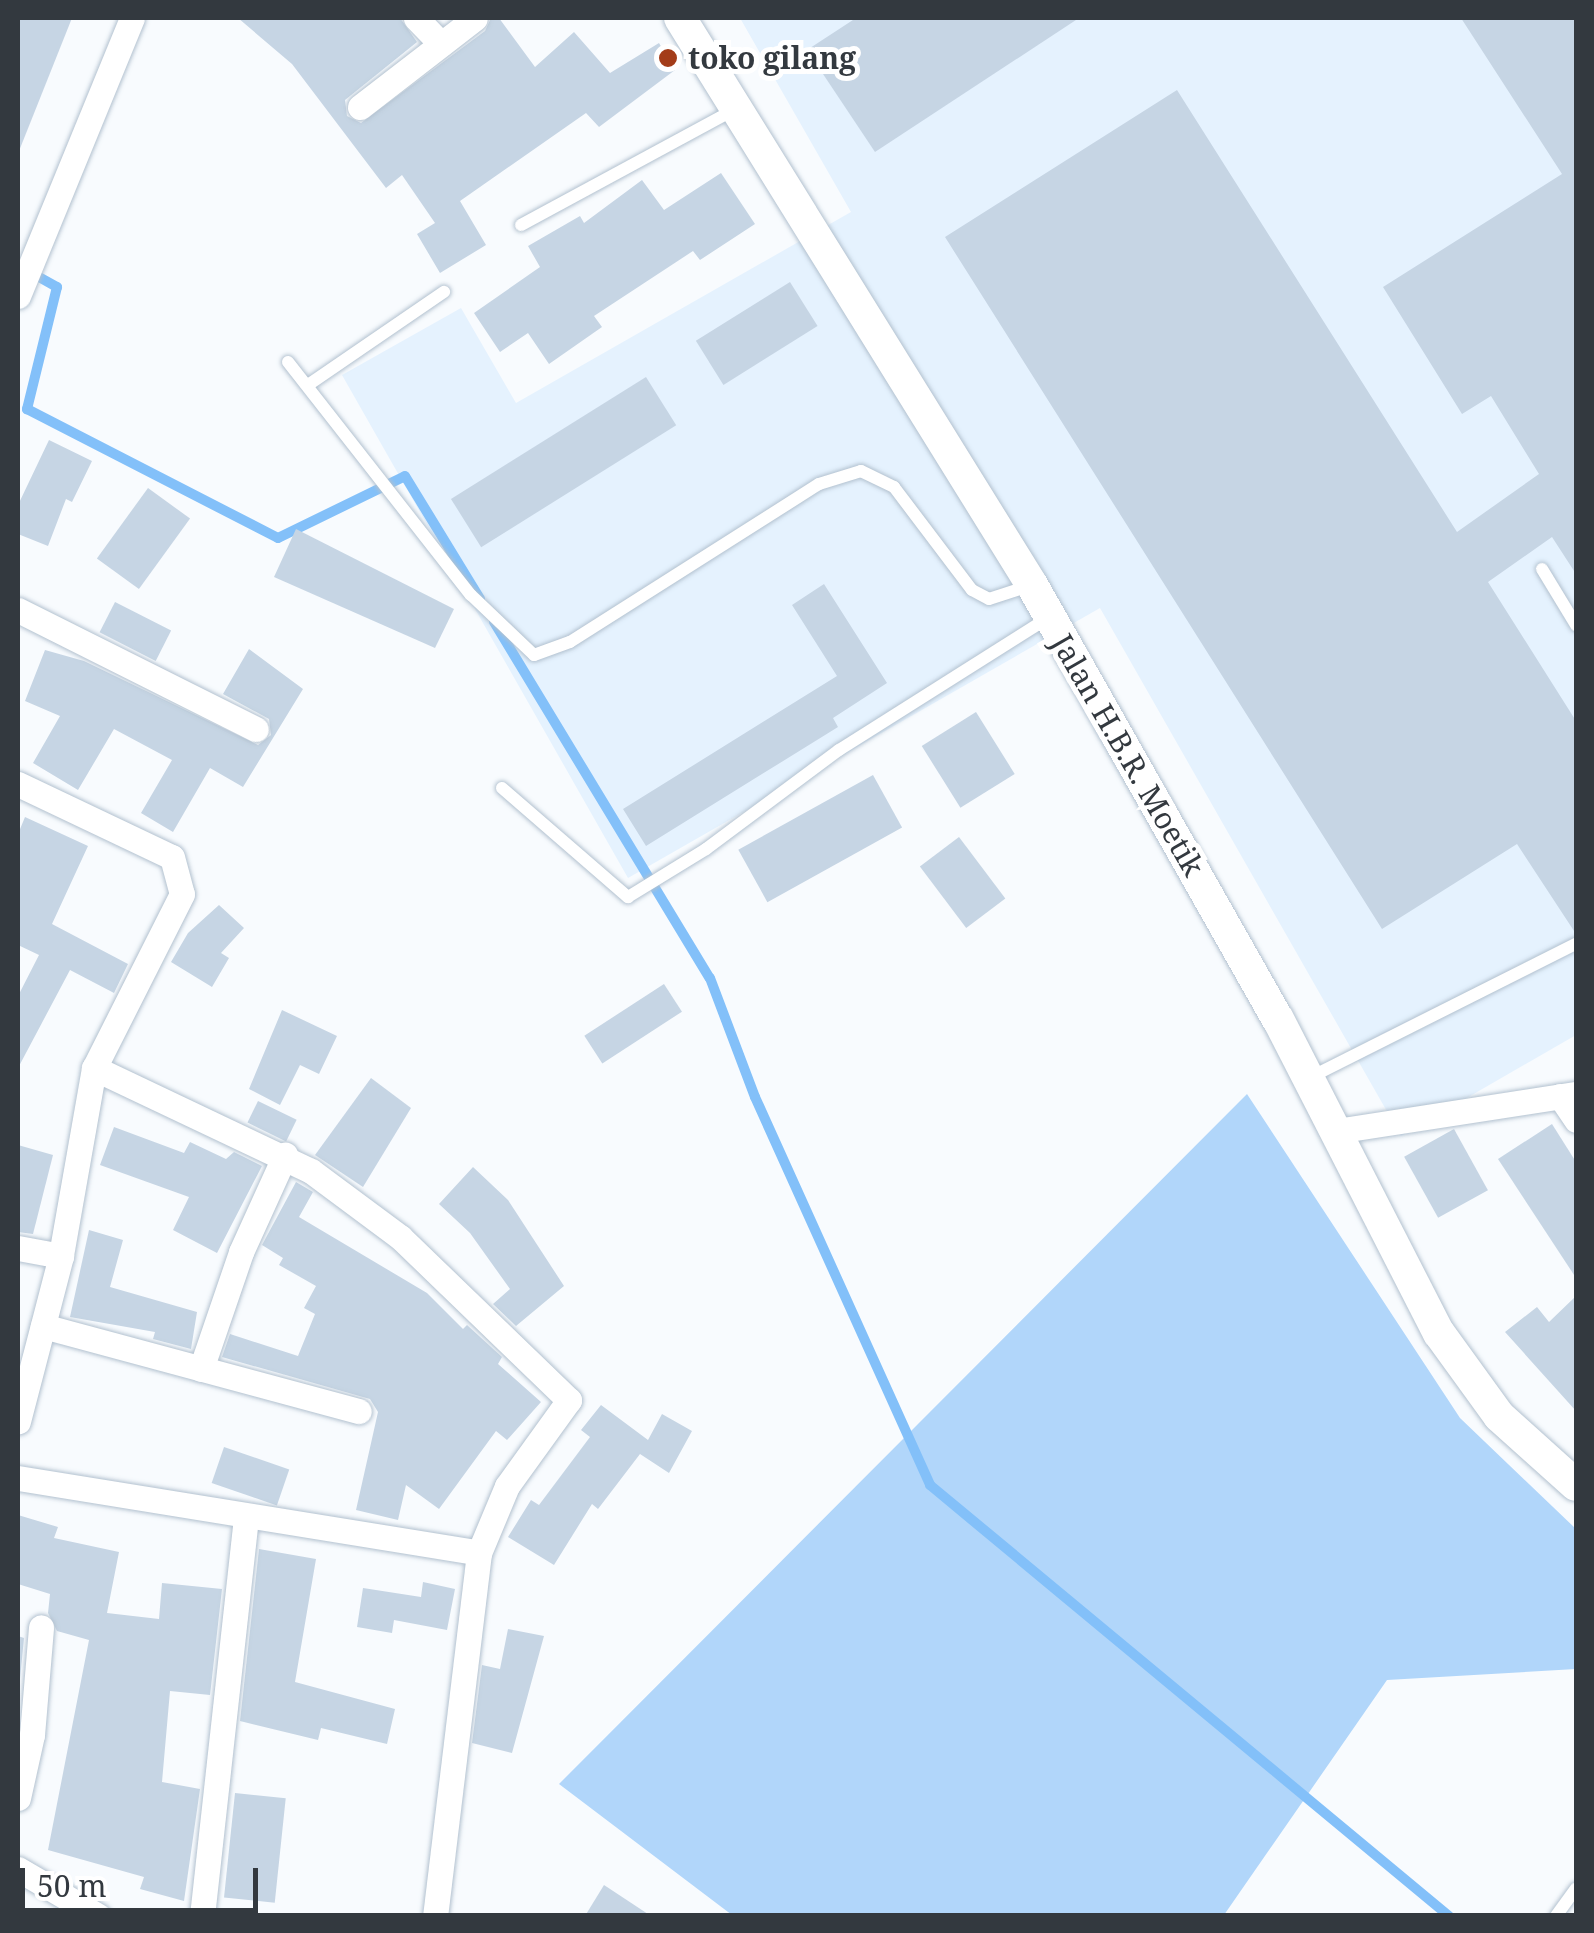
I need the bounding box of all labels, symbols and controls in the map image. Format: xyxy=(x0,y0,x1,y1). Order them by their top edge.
place label: toko gilang xyxy=(688,40,856,76)
marker: toko gilang xyxy=(657,47,679,69)
street label: Jalan H.B.R. Moetik xyxy=(1044,628,1212,882)
scale bar xyxy=(25,1848,262,1910)
text: 50 m xyxy=(37,1865,107,1906)

